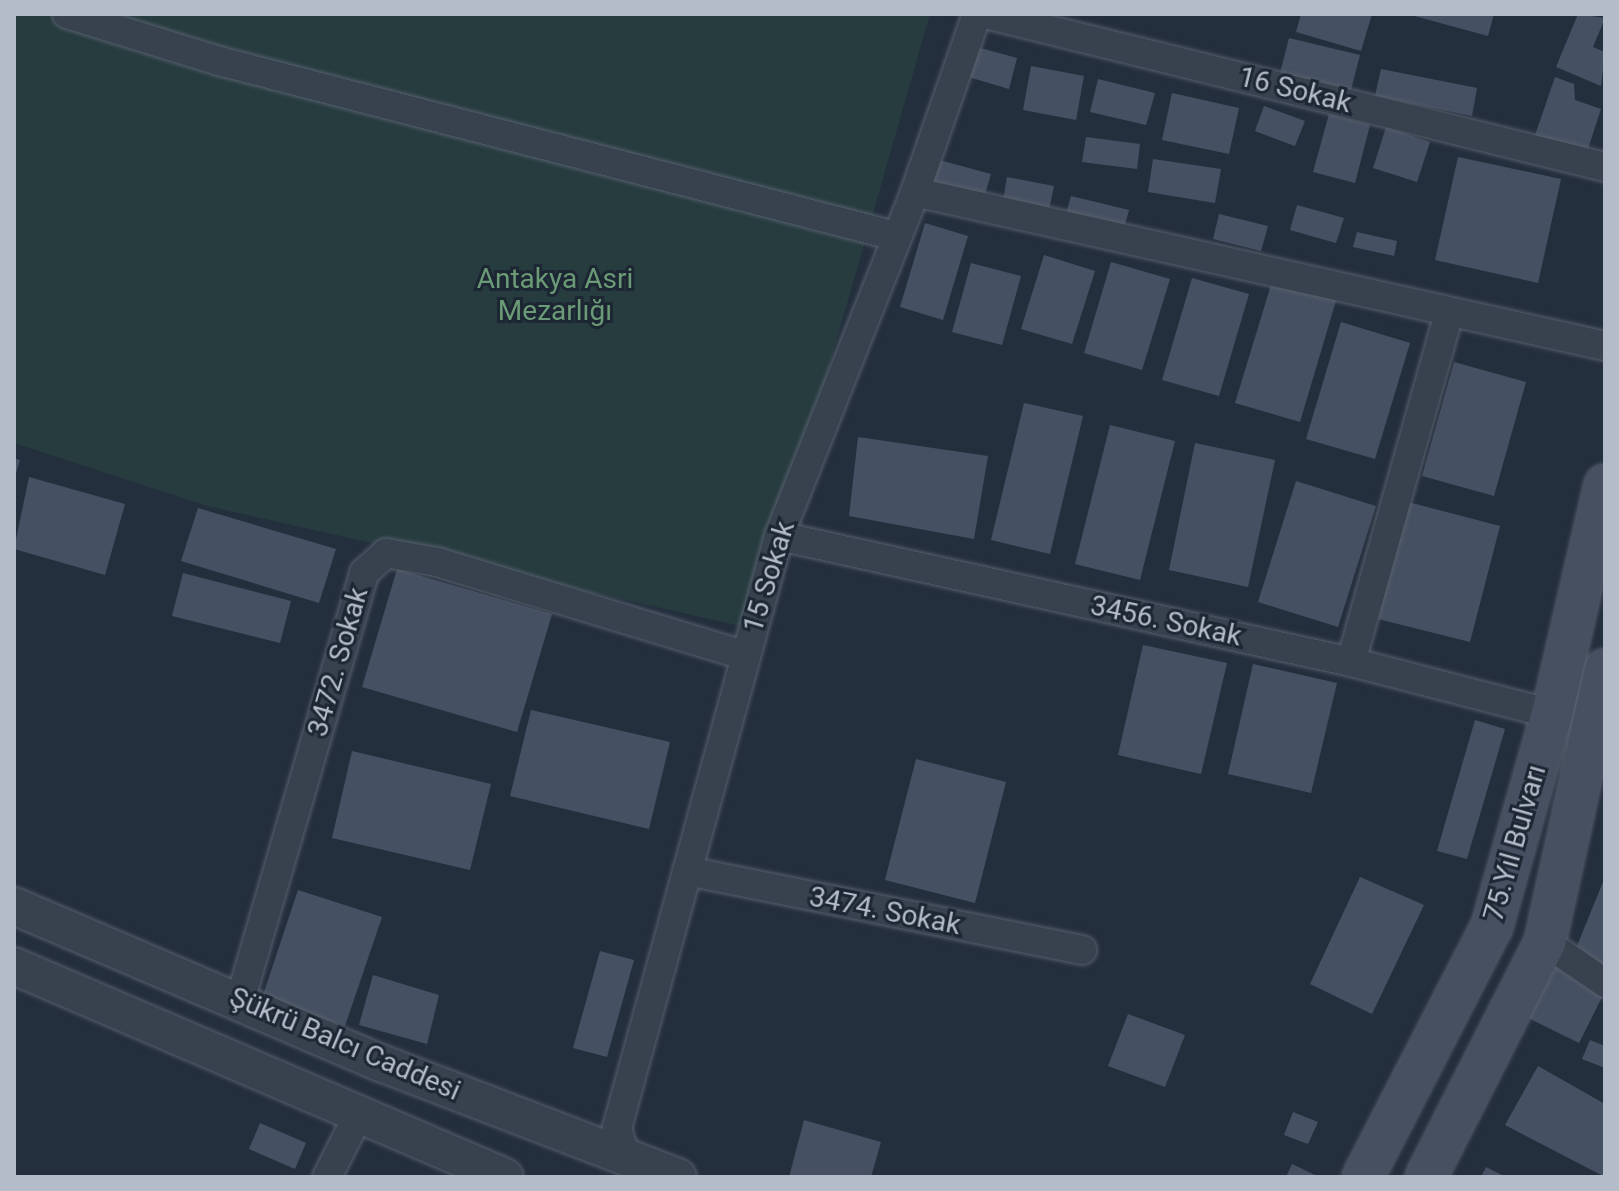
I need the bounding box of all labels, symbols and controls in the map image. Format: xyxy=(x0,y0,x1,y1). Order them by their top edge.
street label: 16 Sokak xyxy=(1235,60,1355,120)
park label: Antakya Asri Mezarlığı xyxy=(477,262,633,328)
street label: 15 Sokak xyxy=(736,517,802,637)
street label: 3472. Sokak xyxy=(301,584,375,740)
street label: 3456. Sokak xyxy=(1087,589,1245,653)
street label: 75.Yıl Bulvarı xyxy=(1477,761,1553,925)
street label: 3474. Sokak xyxy=(806,880,964,942)
street label: Şükrü Balcı Caddesi xyxy=(225,980,465,1108)

